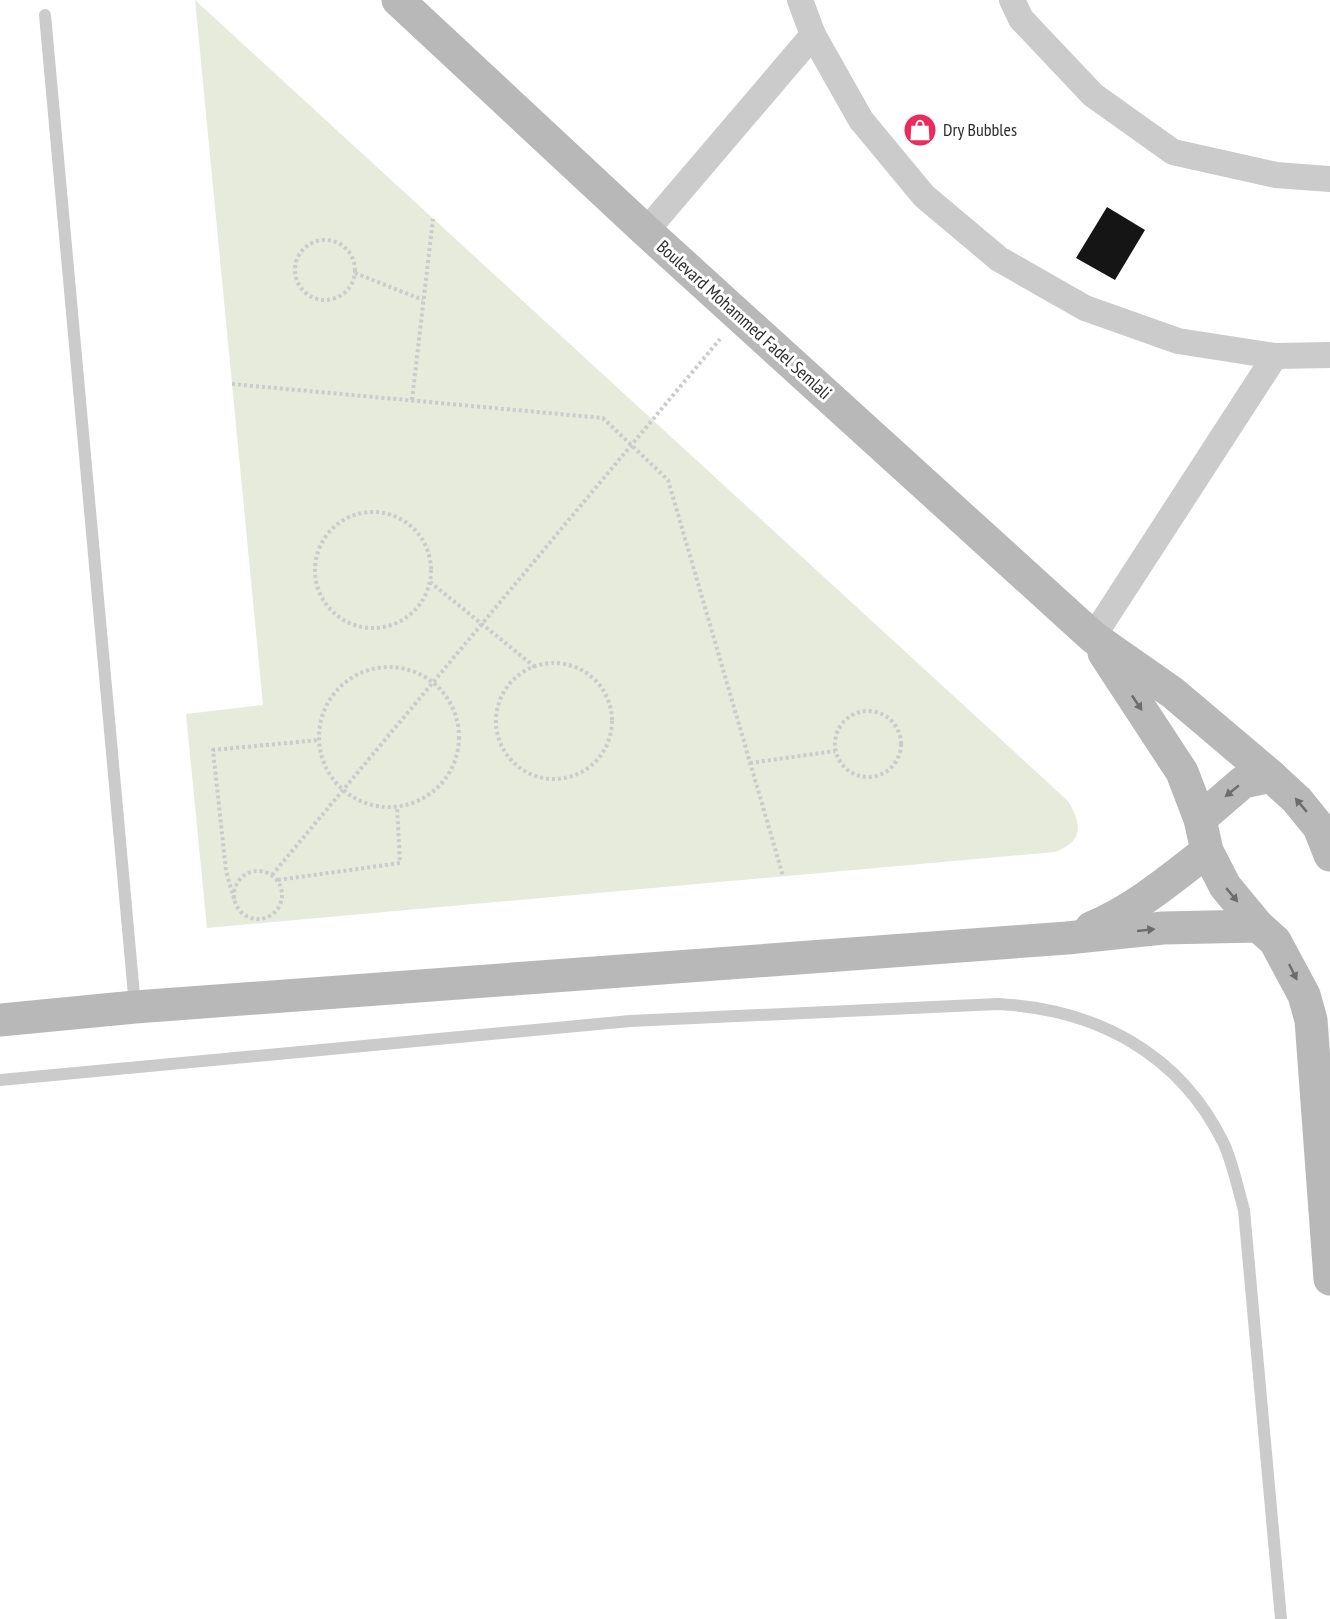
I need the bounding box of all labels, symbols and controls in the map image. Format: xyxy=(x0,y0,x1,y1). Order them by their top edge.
shop icon: Dry Bubbles xyxy=(902,112,938,148)
place label: Dry Bubbles xyxy=(943,118,1017,141)
street label: Boulevard Mohammed Fadel Semlali xyxy=(652,235,836,404)
one-way arrow xyxy=(1132,694,1143,711)
one-way arrow xyxy=(1224,784,1240,797)
one-way arrow xyxy=(1295,798,1308,813)
one-way arrow xyxy=(1225,887,1238,902)
one-way arrow xyxy=(1136,925,1155,934)
one-way arrow xyxy=(1288,964,1298,981)

